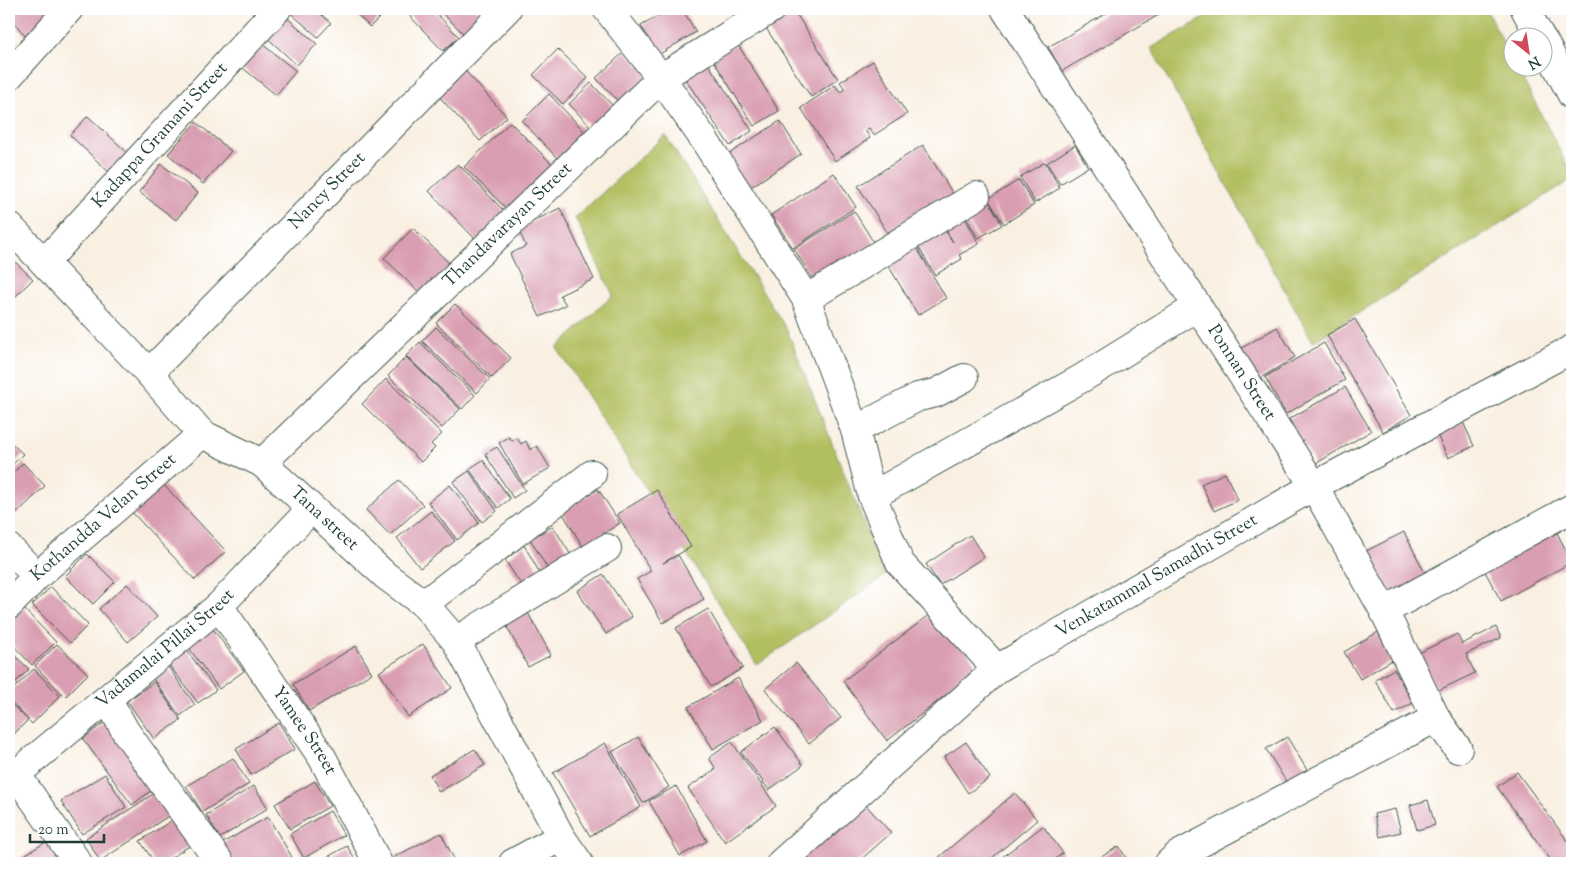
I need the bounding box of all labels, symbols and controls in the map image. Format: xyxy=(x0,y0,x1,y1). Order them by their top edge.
north arrow xyxy=(1504,28,1554,78)
text: N xyxy=(1524,50,1543,73)
street label: Kadappa Gramani Street xyxy=(87,57,235,215)
street label: Nancy Street xyxy=(283,146,372,236)
street label: Thandavarayan Street xyxy=(438,157,579,294)
street label: Ponnan Street xyxy=(1200,320,1282,426)
street label: Kothandda Velan Street xyxy=(26,448,183,588)
street label: Tana street xyxy=(284,481,364,558)
street label: Venkatammal Samadhi Street xyxy=(1051,508,1263,645)
street label: Vadamalai Pillai Street xyxy=(91,584,241,715)
street label: Yamee Street xyxy=(265,681,342,780)
scale bar xyxy=(30,812,104,844)
text: 20 m xyxy=(38,820,69,841)

